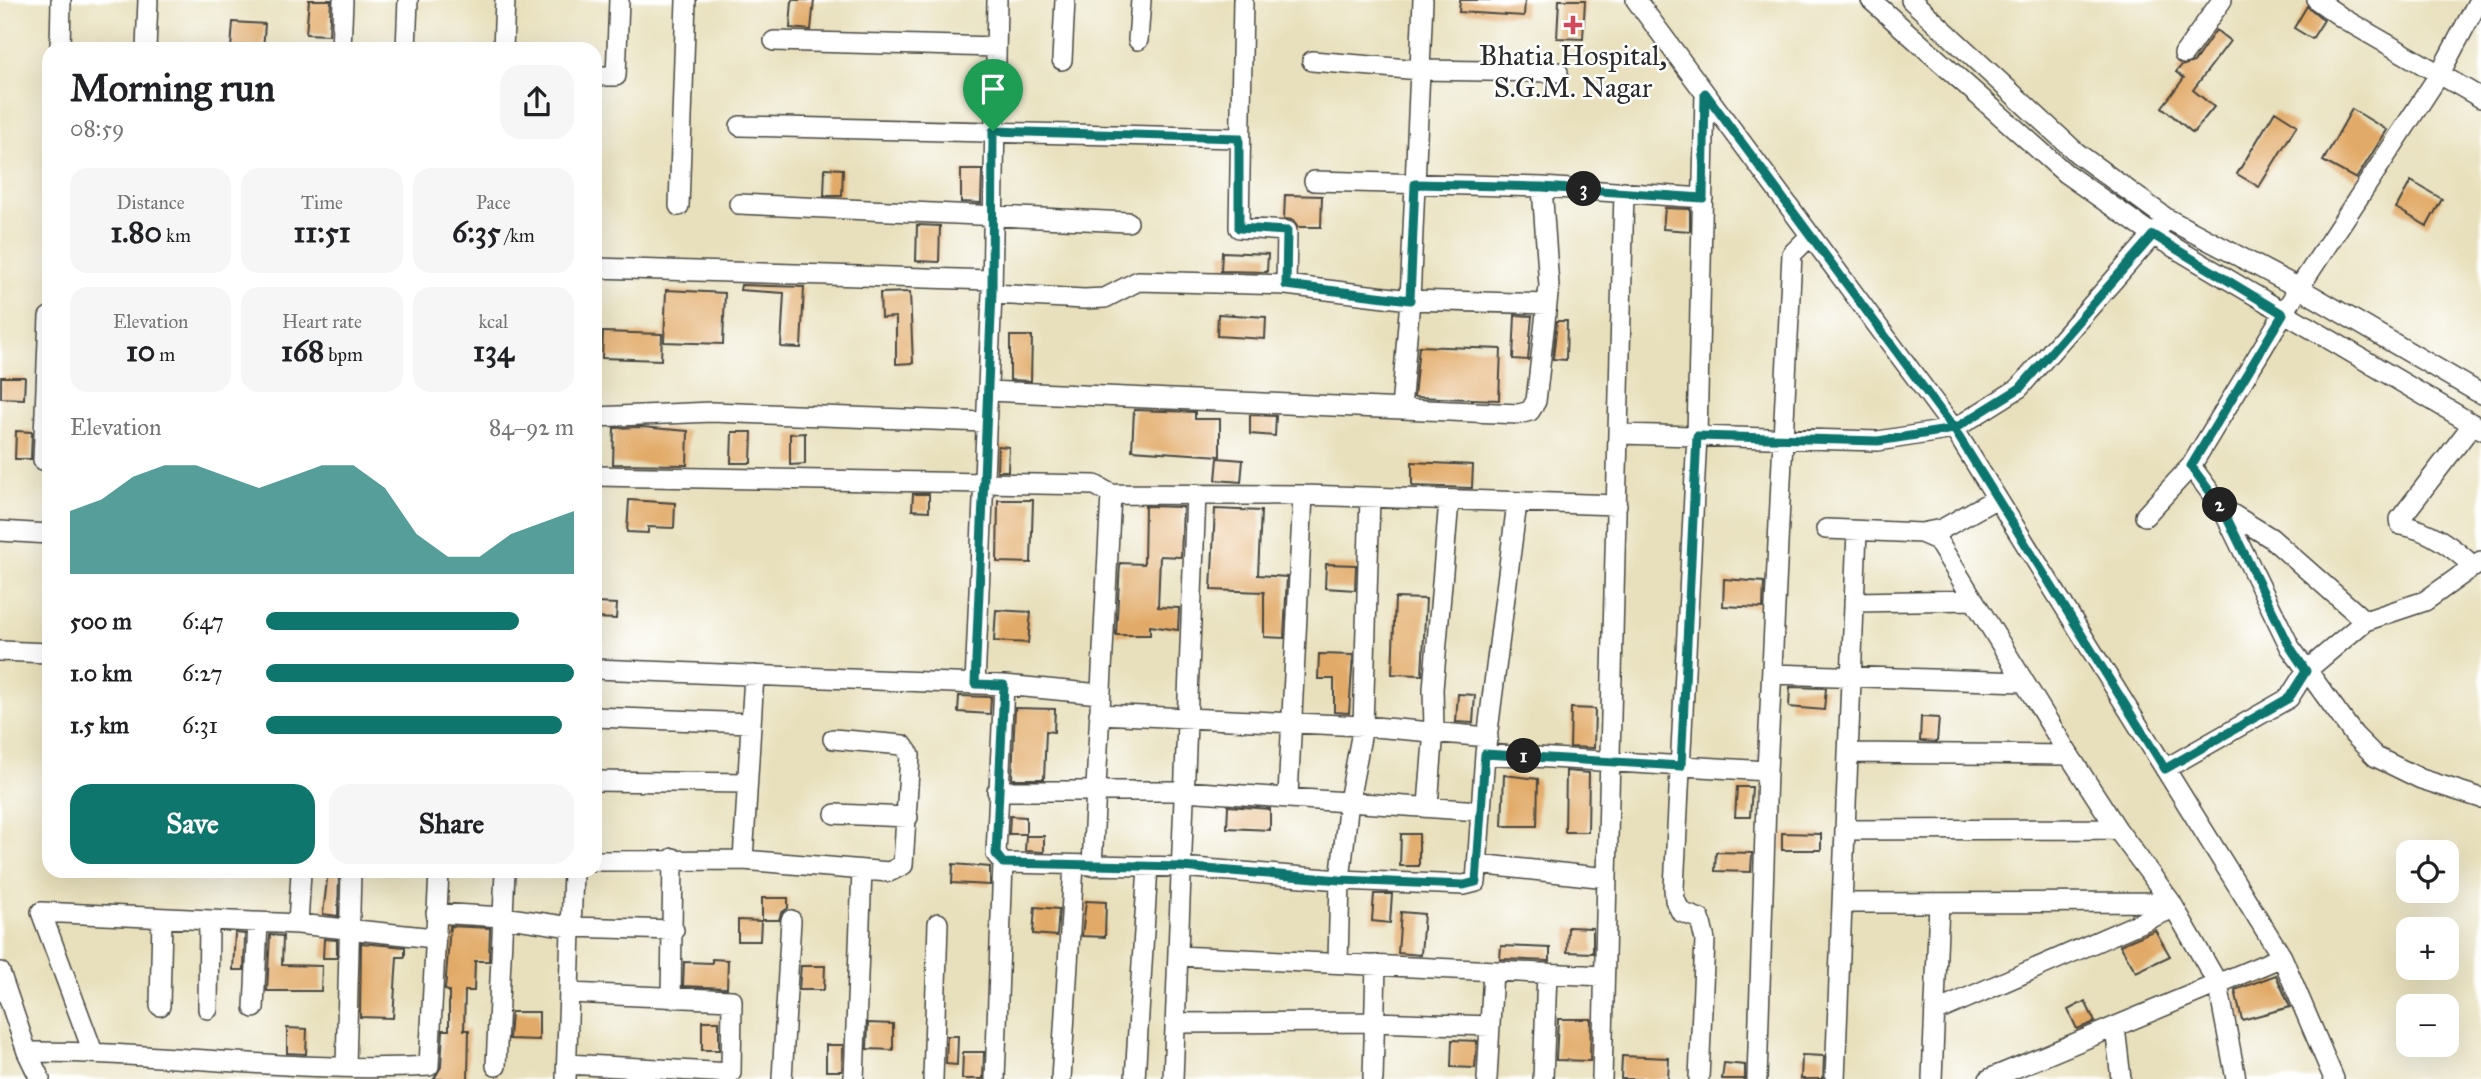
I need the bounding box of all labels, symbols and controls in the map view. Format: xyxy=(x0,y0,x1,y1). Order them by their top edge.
marker: Bhatia Hospital, S.G.M. Nagar xyxy=(1563,15,1583,35)
place label: Bhatia Hospital, S.G.M. Nagar xyxy=(1479,38,1667,105)
pin xyxy=(963,59,1023,131)
text: Morning run xyxy=(70,65,275,111)
button: share xyxy=(500,65,574,139)
icon: arrive xyxy=(974,70,1012,108)
text: 08:59 xyxy=(70,114,124,142)
pin: 3 xyxy=(1566,172,1602,206)
text: 3 xyxy=(1580,177,1587,200)
text: Distance xyxy=(117,191,185,214)
text: Time xyxy=(301,191,343,214)
text: Pace xyxy=(476,191,511,214)
text: 1.80 xyxy=(110,214,162,250)
text: 11:51 xyxy=(293,214,351,250)
text: 6:35 xyxy=(452,214,501,250)
text: km xyxy=(162,224,191,247)
text: /km xyxy=(501,224,535,247)
text: Elevation xyxy=(113,310,188,333)
text: Heart rate xyxy=(282,310,362,333)
text: kcal xyxy=(478,310,508,333)
text: 10 xyxy=(126,333,155,369)
text: 168 xyxy=(281,333,324,369)
text: 134 xyxy=(473,333,514,369)
text: m xyxy=(155,343,175,366)
text: bpm xyxy=(324,343,363,366)
text: Elevation xyxy=(70,413,161,441)
text: 84–92 m xyxy=(489,413,574,441)
pin: 2 xyxy=(2202,488,2238,522)
text: 2 xyxy=(2215,493,2224,516)
text: 500 m xyxy=(70,607,132,635)
text: 6:47 xyxy=(182,607,224,635)
text: 1.0 km xyxy=(70,659,132,687)
text: 6:27 xyxy=(182,659,223,687)
text: 1.5 km xyxy=(70,711,129,739)
text: 6:31 xyxy=(182,711,218,739)
pin: 1 xyxy=(1506,738,1542,774)
text: 1 xyxy=(1520,744,1527,767)
button: Save xyxy=(70,784,315,864)
button: Share xyxy=(329,784,574,864)
map controls xyxy=(2396,840,2459,1057)
button: locate xyxy=(2396,840,2459,903)
button: + xyxy=(2396,917,2459,980)
button: − xyxy=(2396,994,2459,1057)

